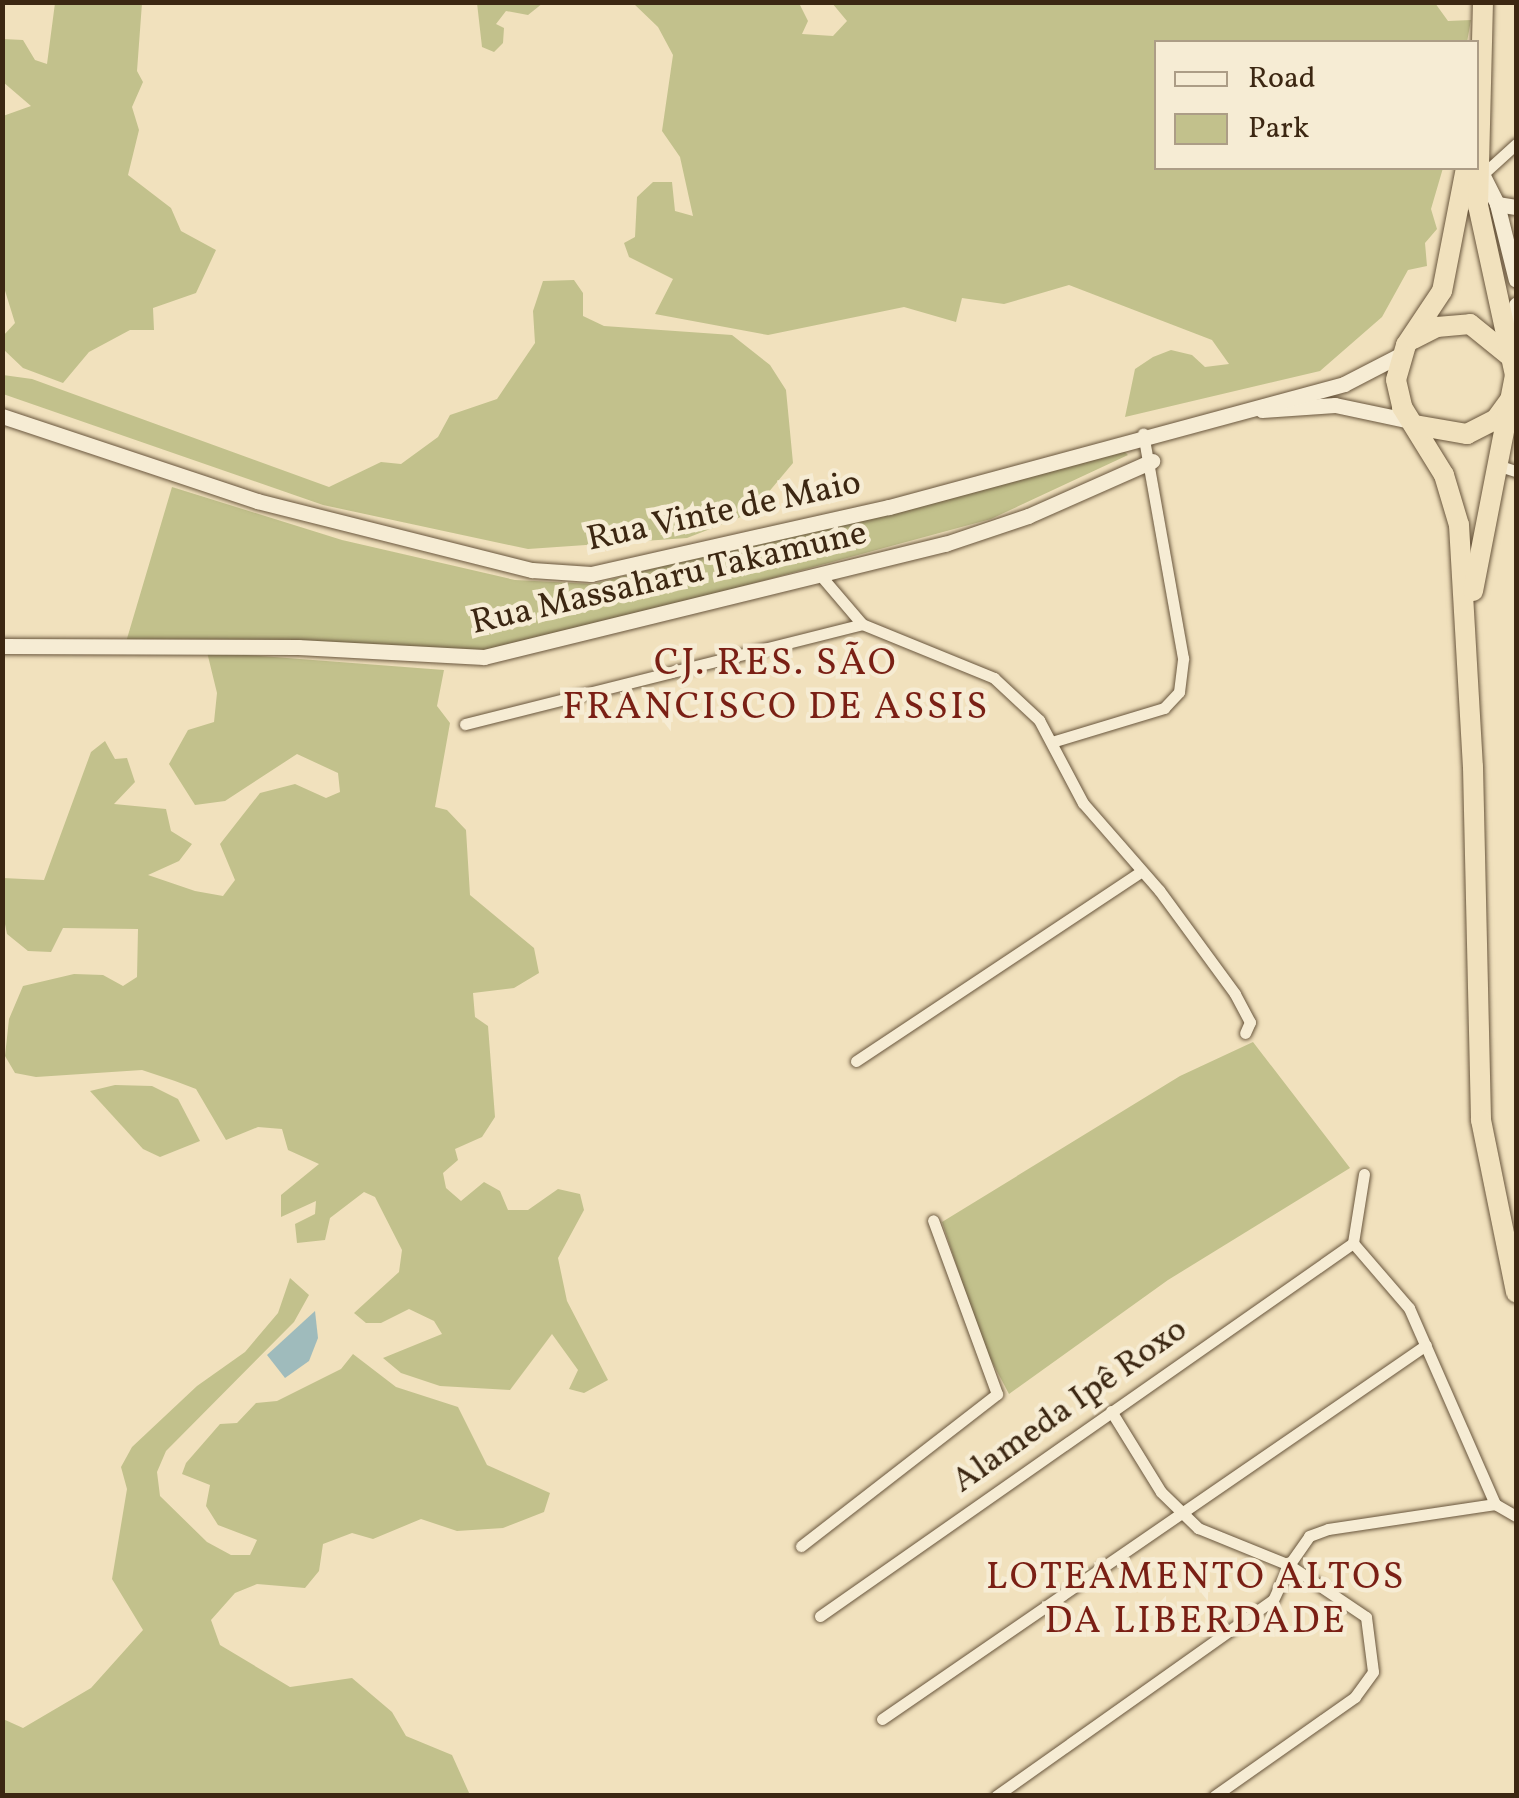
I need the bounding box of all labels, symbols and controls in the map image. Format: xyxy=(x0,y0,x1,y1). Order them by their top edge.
legend xyxy=(1154,40,1479,170)
text: Road xyxy=(1248,58,1316,100)
text: Park xyxy=(1248,108,1309,150)
street label: Rua Vinte de Maio xyxy=(583,462,865,562)
street label: Rua Massaharu Takamune xyxy=(467,513,871,645)
district label: CJ. RES. SÃO FRANCISCO DE ASSIS xyxy=(562,642,990,732)
street label: Alameda Ipê Roxo xyxy=(944,1309,1196,1503)
district label: LOTEAMENTO ALTOS DA LIBERDADE xyxy=(986,1556,1406,1646)

